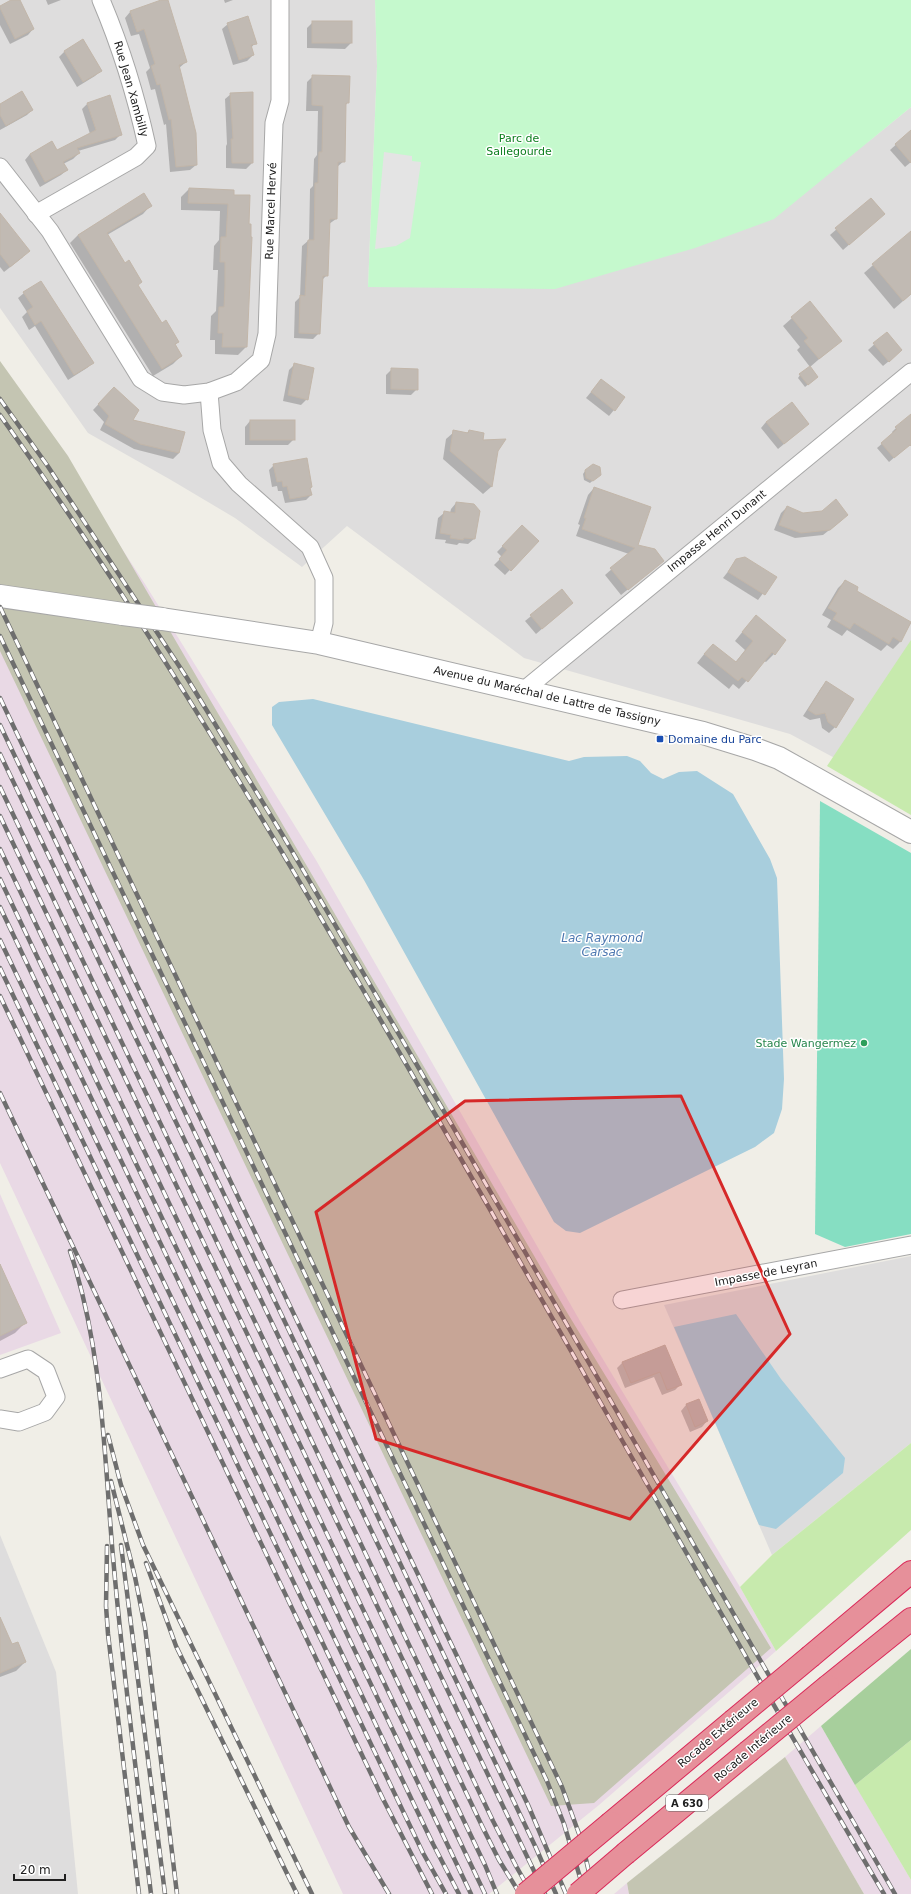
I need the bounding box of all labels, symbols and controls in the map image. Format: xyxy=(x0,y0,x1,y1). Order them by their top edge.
street label: Rue Jean Xambilly xyxy=(111,39,151,139)
park label: Parc de Sallegourde xyxy=(486,132,552,158)
street label: Rue Marcel Hervé xyxy=(263,162,279,260)
street label: Impasse Henri Dunant xyxy=(665,487,769,575)
street label: Avenue du Maréchal de Lattre de Tassigny xyxy=(432,664,662,729)
place label: Domaine du Parc xyxy=(668,733,762,746)
marker: Domaine du Parc xyxy=(655,734,665,744)
water label: Lac Raymond Carsac xyxy=(561,931,643,959)
place label: Stade Wangermez xyxy=(755,1037,856,1050)
marker: Stade Wangermez xyxy=(859,1038,869,1048)
street label: Impasse de Leyran xyxy=(714,1257,818,1289)
street label: Rocade Extérieure xyxy=(675,1695,761,1770)
street label: Rocade Intérieure xyxy=(711,1712,795,1784)
road number: A 630 xyxy=(666,1795,708,1811)
scale bar xyxy=(14,1856,65,1882)
text: 20 m xyxy=(20,1863,51,1877)

